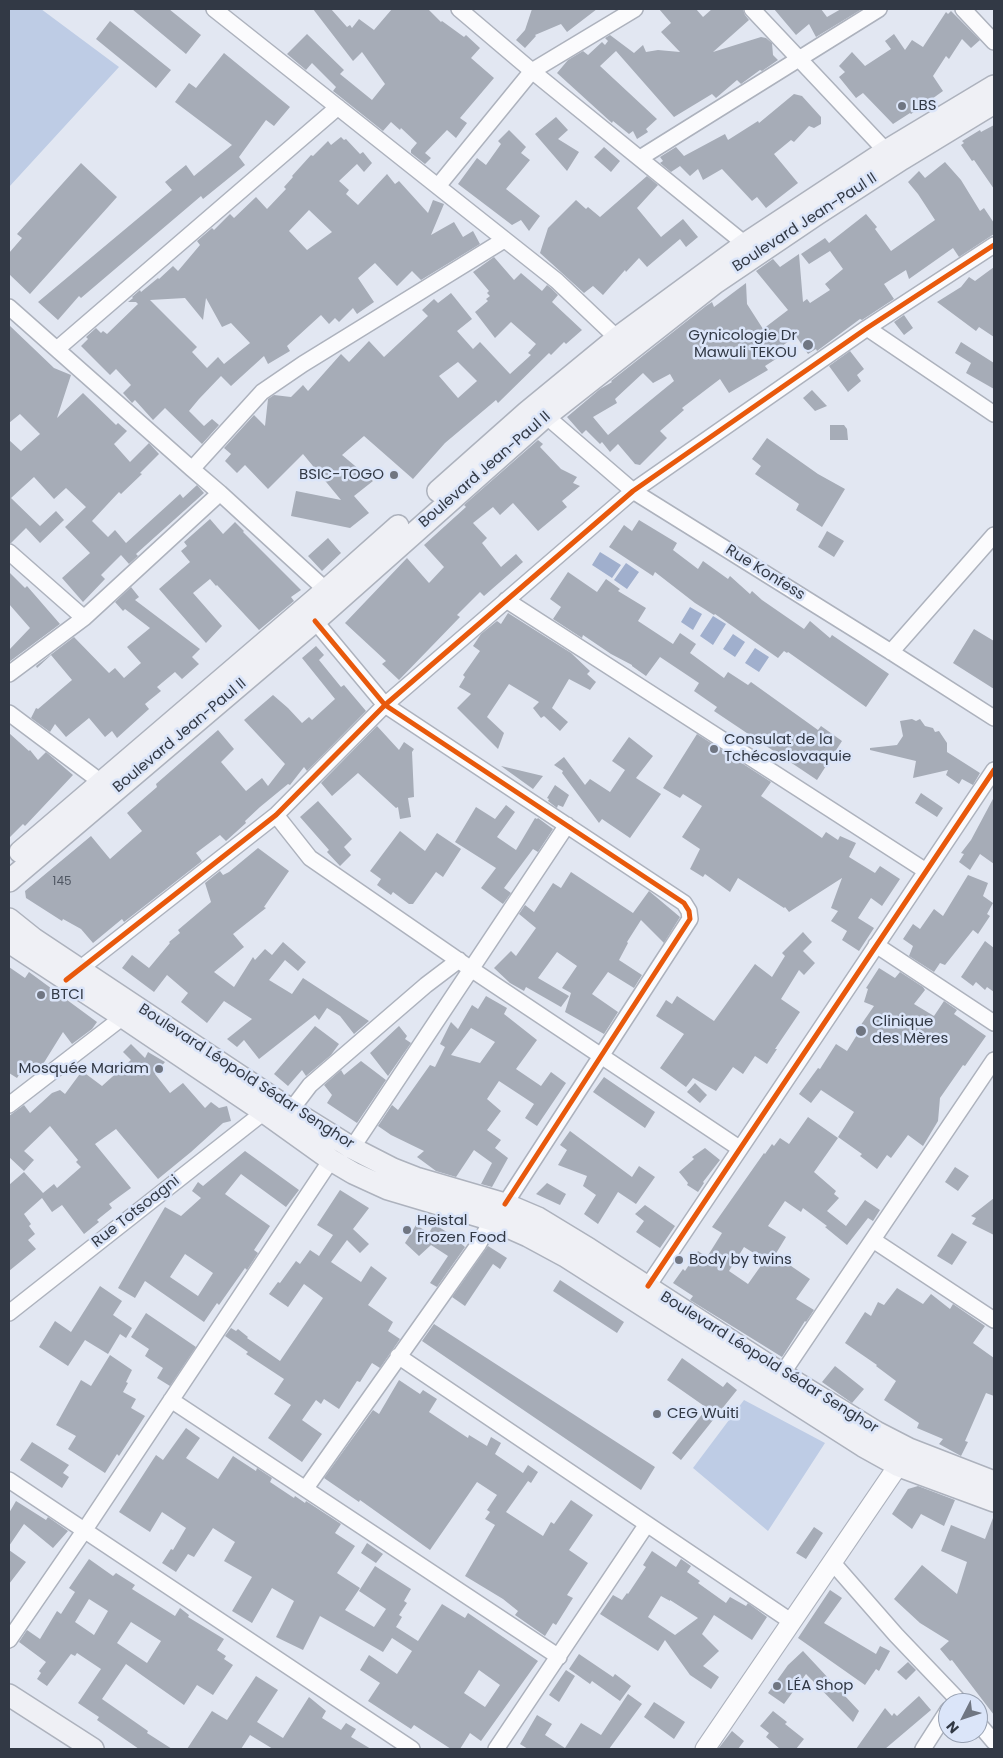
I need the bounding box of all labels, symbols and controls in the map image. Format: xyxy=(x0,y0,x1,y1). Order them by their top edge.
place label: LBS xyxy=(912,97,936,115)
marker: LBS xyxy=(896,100,908,112)
street label: Boulevard Jean-Paul II xyxy=(729,170,881,276)
place label: Gynicologie Dr Mawuli TEKOU xyxy=(688,327,797,362)
marker: Gynicologie Dr Mawuli TEKOU xyxy=(801,338,815,352)
street label: Boulevard Jean-Paul II xyxy=(416,408,554,532)
place label: BSIC-TOGO xyxy=(299,466,384,484)
marker: BSIC-TOGO xyxy=(388,469,400,481)
street label: Rue Konfess xyxy=(722,541,808,605)
street label: Boulevard Jean-Paul II xyxy=(110,675,250,797)
place label: Consulat de la Tchécoslovaquie xyxy=(724,731,851,766)
marker: Consulat de la Tchécoslovaquie xyxy=(708,743,720,755)
house number: 145 xyxy=(53,875,71,889)
place label: BTCI xyxy=(51,986,84,1004)
marker: BTCI xyxy=(35,989,47,1001)
street label: Boulevard Léopold Sédar Senghor xyxy=(135,1000,357,1154)
place label: Clinique des Mères xyxy=(872,1013,948,1048)
marker: Clinique des Mères xyxy=(854,1024,868,1038)
place label: Mosquée Mariam xyxy=(18,1060,149,1078)
marker: Mosquée Mariam xyxy=(153,1063,165,1075)
street label: Rue Totsoagni xyxy=(89,1172,183,1252)
place label: Heistal Frozen Food xyxy=(417,1212,506,1247)
marker: Heistal Frozen Food xyxy=(401,1224,413,1236)
place label: Body by twins xyxy=(689,1251,792,1269)
marker: Body by twins xyxy=(673,1254,685,1266)
street label: Boulevard Léopold Sédar Senghor xyxy=(657,1288,881,1438)
place label: CEG Wuiti xyxy=(667,1405,739,1423)
marker: CEG Wuiti xyxy=(651,1408,663,1420)
place label: LÉA Shop xyxy=(787,1677,853,1695)
marker: LÉA Shop xyxy=(771,1680,783,1692)
north arrow xyxy=(938,1693,988,1743)
text: N xyxy=(941,1717,963,1738)

